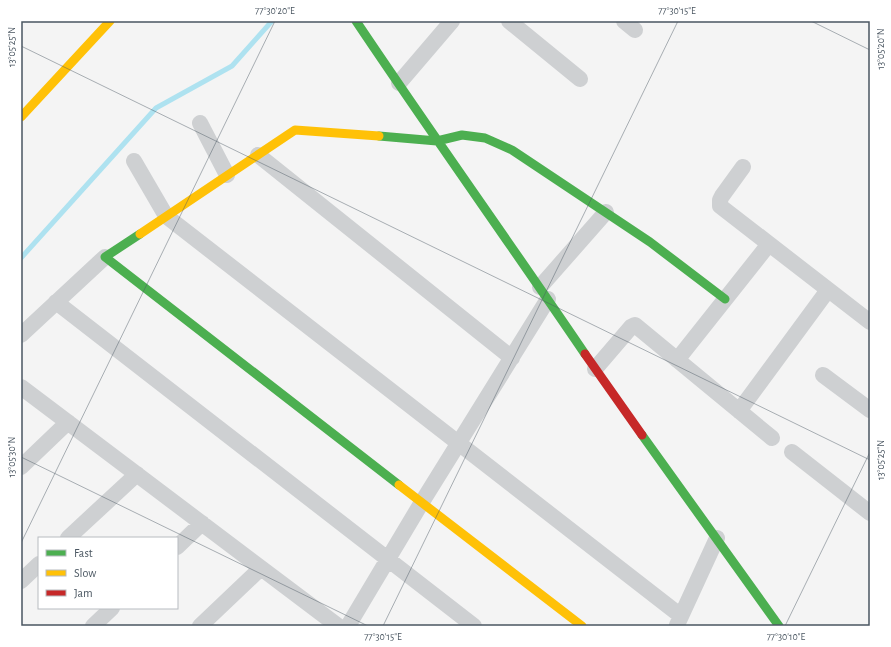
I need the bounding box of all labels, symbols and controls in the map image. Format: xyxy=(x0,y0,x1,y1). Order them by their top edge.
text: 77°30'20"E xyxy=(255,6,295,16)
text: 77°30'15"E xyxy=(658,6,696,16)
text: 13°05'25"N xyxy=(7,27,17,67)
text: 13°05'20"N xyxy=(876,28,886,70)
text: 13°05'30"N xyxy=(7,437,17,477)
text: 13°05'25"N xyxy=(876,440,886,480)
legend xyxy=(38,537,178,609)
text: Fast xyxy=(74,547,93,559)
text: Slow xyxy=(74,567,96,579)
text: Jam xyxy=(74,587,93,599)
text: 77°30'15"E xyxy=(364,632,402,642)
text: 77°30'10"E xyxy=(767,632,806,642)

